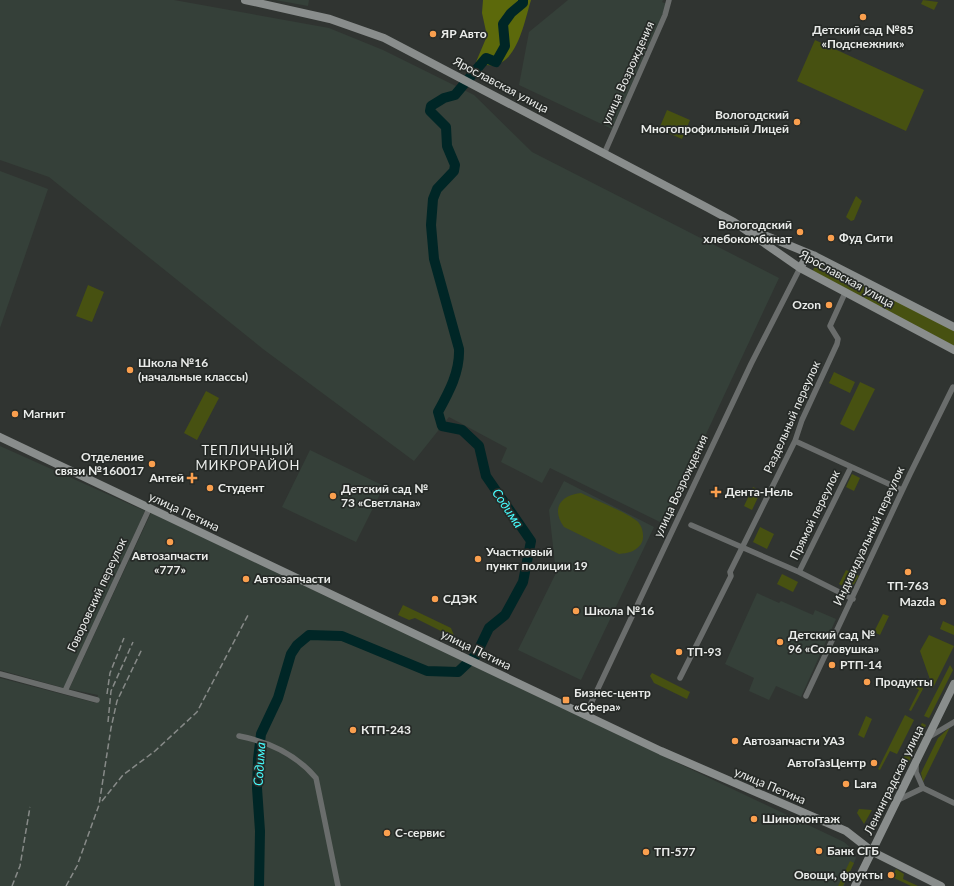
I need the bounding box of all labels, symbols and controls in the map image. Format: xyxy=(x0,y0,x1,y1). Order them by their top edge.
marker: Детский сад №85 «Подснежник» xyxy=(858,12,868,22)
street label: улица Возрождения xyxy=(598,19,657,127)
place label: Детский сад №85 «Подснежник» xyxy=(812,22,914,51)
place label: ЯР Авто xyxy=(440,26,487,41)
marker: ЯР Авто xyxy=(428,29,438,39)
street label: Ярославская улица xyxy=(450,53,551,116)
place label: Вологодский Многопрофильный Лицей xyxy=(641,107,789,136)
marker: Вологодский Многопрофильный Лицей xyxy=(792,117,802,127)
place label: Вологодский хлебокомбинат xyxy=(703,217,793,246)
marker: Вологодский хлебокомбинат xyxy=(795,227,805,237)
place label: Фуд Сити xyxy=(839,230,893,245)
marker: Фуд Сити xyxy=(826,233,836,243)
street label: Ярославская улица xyxy=(796,246,897,311)
place label: Ozon xyxy=(792,297,821,312)
marker: Ozon xyxy=(824,300,834,310)
place label: Школа №16 (начальные классы) xyxy=(138,355,248,384)
street label: Раздельный переулок xyxy=(760,357,823,475)
marker: Школа №16 (начальные классы) xyxy=(125,365,135,375)
place label: Магнит xyxy=(23,406,66,421)
marker: Магнит xyxy=(10,409,20,419)
street label: улица Возрождения xyxy=(650,432,711,540)
district label: ТЕПЛИЧНЫЙ МИКРОРАЙОН xyxy=(195,442,301,473)
place label: Отделение связи №160017 xyxy=(55,449,145,478)
marker: Отделение связи №160017 xyxy=(147,459,157,469)
street label: Индивидуальный переулок xyxy=(830,463,908,608)
street label: Прямой переулок xyxy=(786,467,843,562)
place label: Антей xyxy=(148,470,184,485)
marker: Антей xyxy=(187,473,197,483)
place label: Студент xyxy=(218,480,265,495)
place label: Детский сад № 73 «Светлана» xyxy=(341,481,428,510)
marker: Студент xyxy=(205,483,215,493)
place label: Дента-Нель xyxy=(725,484,793,499)
water label: Содима xyxy=(489,485,527,531)
marker: Дента-Нель xyxy=(710,486,722,498)
street label: улица Петина xyxy=(146,489,222,535)
marker: Детский сад № 73 «Светлана» xyxy=(328,491,338,501)
street label: Говоровский переулок xyxy=(64,535,130,654)
marker: Автозапчасти «777» xyxy=(165,537,175,547)
place label: Участковый пункт полиции 19 xyxy=(485,544,588,573)
place label: Автозапчасти «777» xyxy=(131,548,208,577)
marker: Участковый пункт полиции 19 xyxy=(473,554,483,564)
marker: ТП-763 xyxy=(903,567,913,577)
place label: Автозапчасти xyxy=(253,571,331,586)
marker: Автозапчасти xyxy=(241,574,251,584)
place label: ТП-763 xyxy=(887,578,929,593)
place label: СДЭК xyxy=(443,591,478,606)
marker: СДЭК xyxy=(430,594,440,604)
place label: Mazda xyxy=(899,594,935,609)
marker: Mazda xyxy=(938,597,948,607)
place label: Школа №16 xyxy=(584,603,654,618)
marker: Школа №16 xyxy=(571,606,581,616)
street label: улица Петина xyxy=(439,626,514,673)
place label: Детский сад № 96 «Соловушка» xyxy=(788,627,879,656)
marker: Детский сад № 96 «Соловушка» xyxy=(775,637,785,647)
place label: ТП-93 xyxy=(687,644,722,659)
marker: ТП-93 xyxy=(674,647,684,657)
place label: РТП-14 xyxy=(840,657,882,672)
marker: РТП-14 xyxy=(827,660,837,670)
place label: Продукты xyxy=(875,674,933,689)
marker: Продукты xyxy=(862,677,872,687)
place label: Бизнес-центр «Сфера» xyxy=(574,685,651,714)
marker: Бизнес-центр «Сфера» xyxy=(561,695,571,705)
place label: КТП-243 xyxy=(361,722,411,737)
street label: Ленинградская улица xyxy=(860,723,927,838)
marker: КТП-243 xyxy=(348,725,358,735)
place label: Автозапчасти УАЗ xyxy=(742,733,845,748)
marker: Автозапчасти УАЗ xyxy=(730,736,740,746)
water label: Содима xyxy=(249,741,269,787)
place label: АвтоГазЦентр xyxy=(786,755,866,770)
marker: АвтоГазЦентр xyxy=(869,758,879,768)
street label: улица Петина xyxy=(732,764,808,807)
place label: Lara xyxy=(854,776,877,791)
marker: Lara xyxy=(841,779,851,789)
place label: Шиномонтаж xyxy=(762,811,840,826)
marker: Шиномонтаж xyxy=(749,814,759,824)
place label: С-сервис xyxy=(395,825,445,840)
marker: С-сервис xyxy=(382,828,392,838)
place label: Банк СГБ xyxy=(827,843,879,858)
place label: ТП-577 xyxy=(654,844,696,859)
marker: Банк СГБ xyxy=(814,846,824,856)
marker: ТП-577 xyxy=(641,847,651,857)
place label: Овощи, фрукты xyxy=(794,867,883,882)
marker: Овощи, фрукты xyxy=(886,870,896,880)

